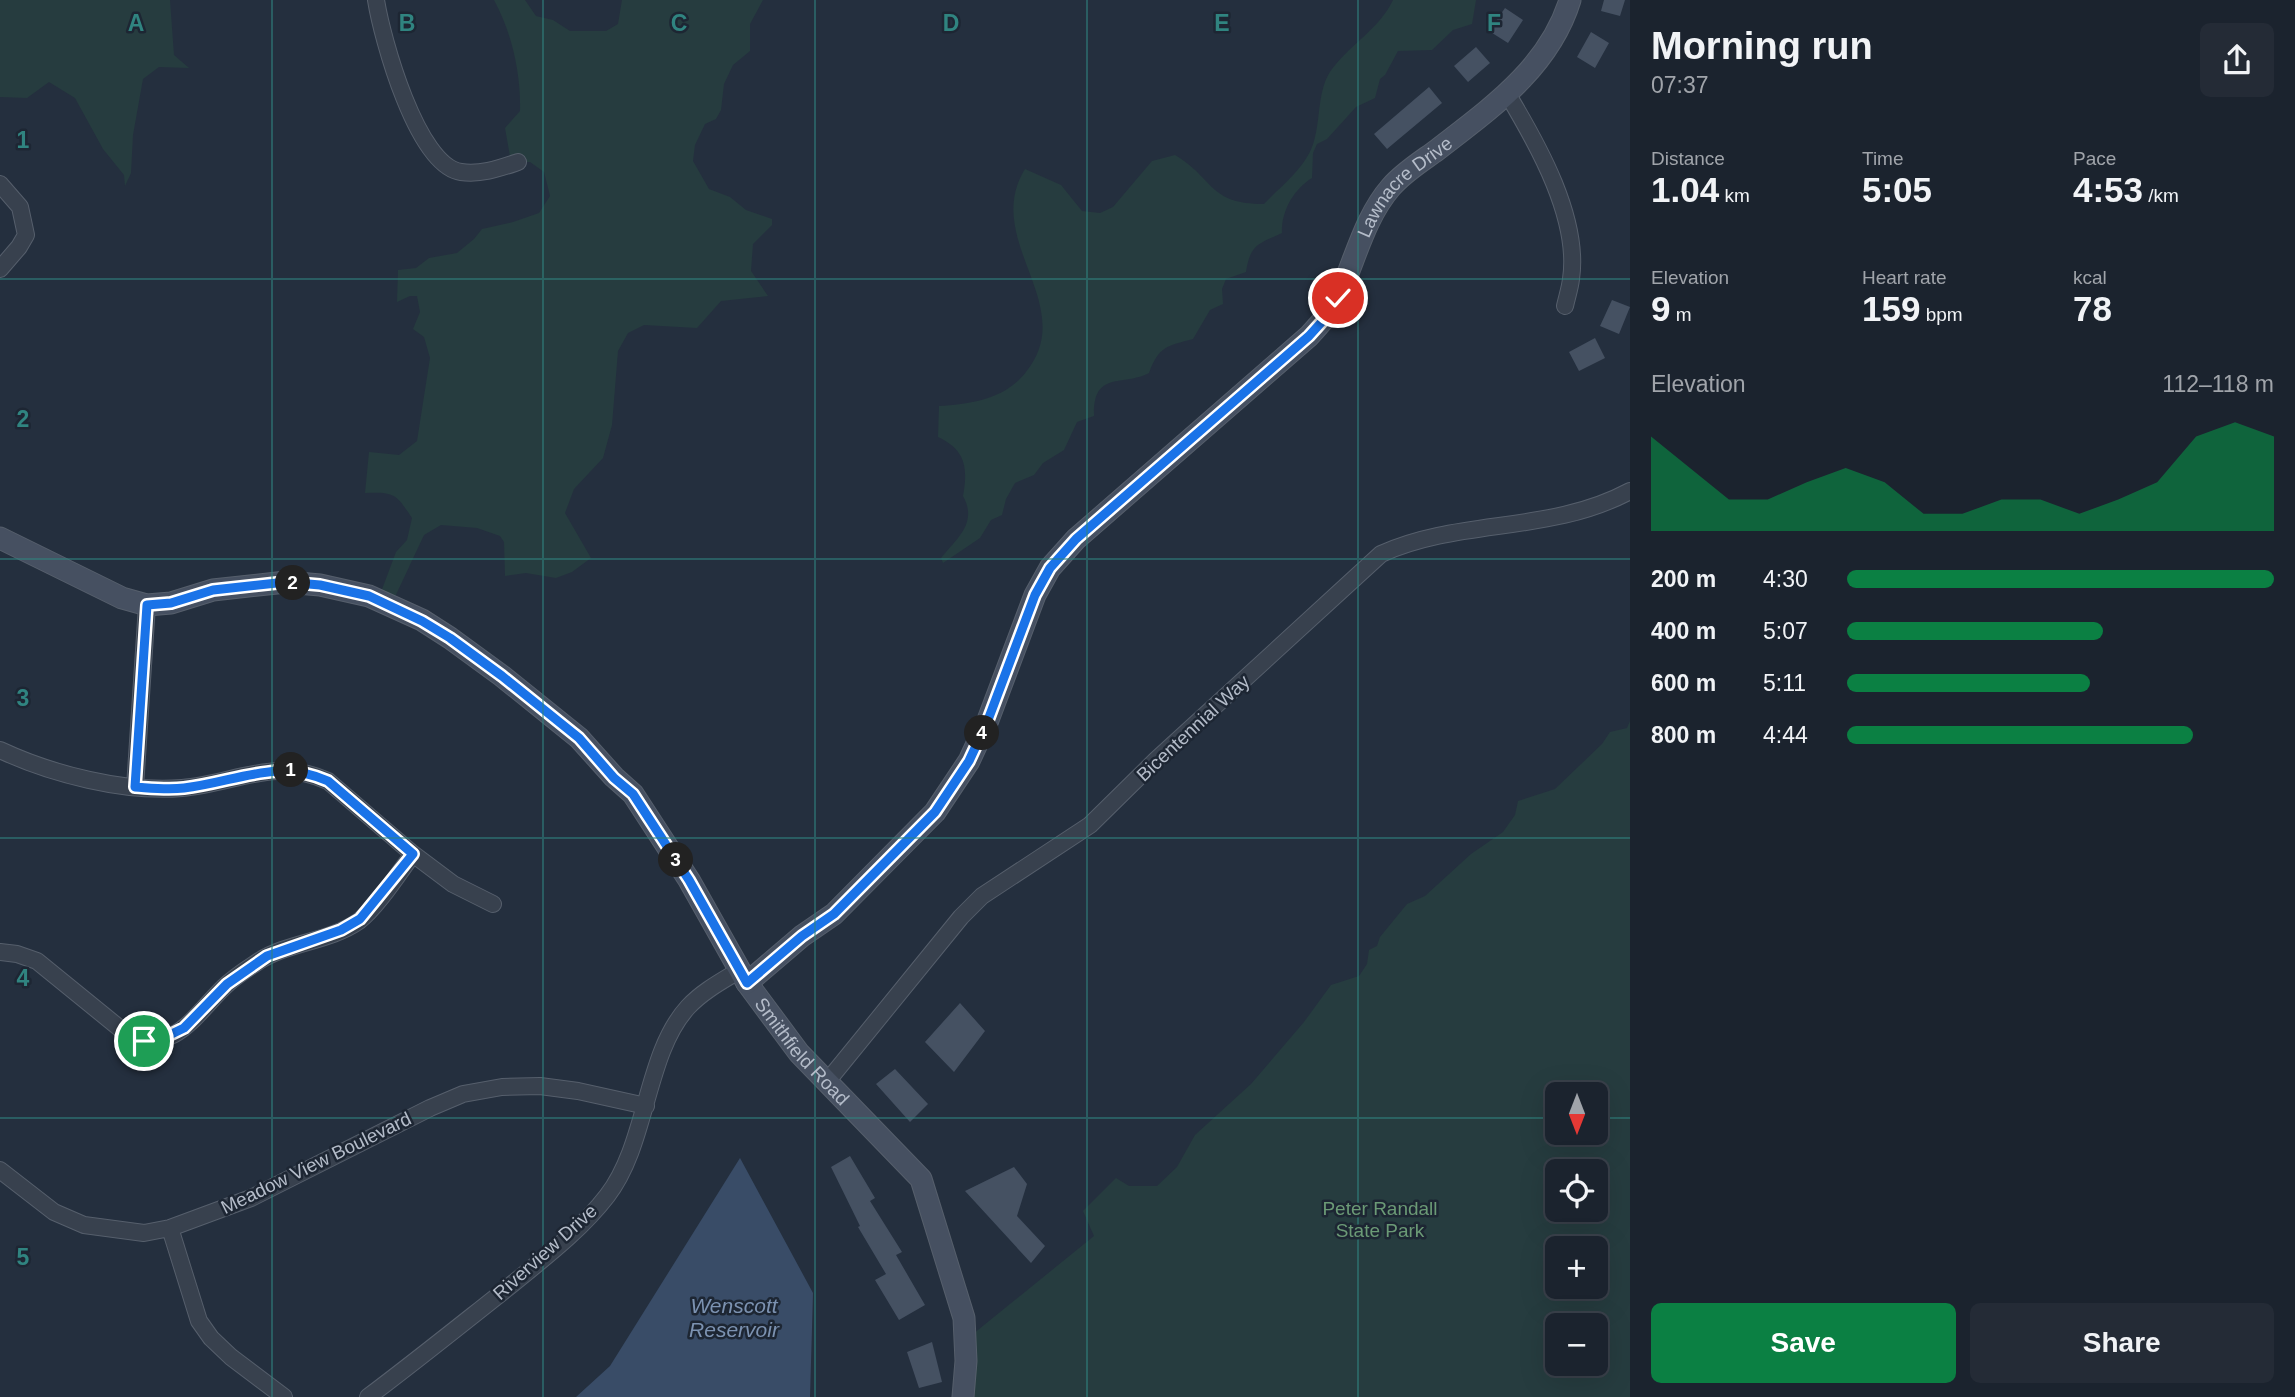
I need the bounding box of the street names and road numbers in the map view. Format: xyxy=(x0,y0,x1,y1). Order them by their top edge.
street label: Lawnacre Drive xyxy=(1353,132,1456,240)
street label: Bicentennial Way xyxy=(1132,670,1254,785)
street label: Smithfield Road xyxy=(751,993,854,1109)
street label: Meadow View Boulevard xyxy=(218,1108,414,1218)
street label: Riverview Drive xyxy=(489,1200,601,1304)

